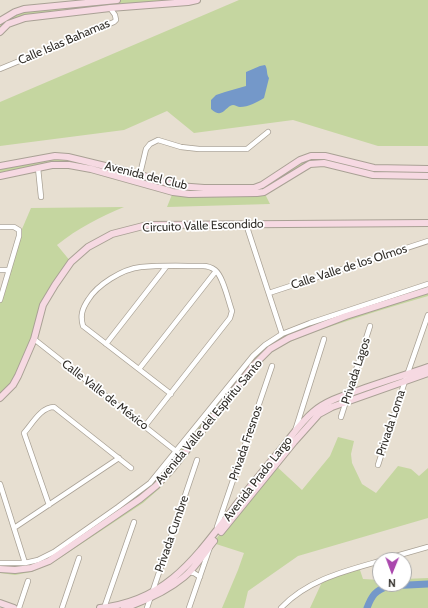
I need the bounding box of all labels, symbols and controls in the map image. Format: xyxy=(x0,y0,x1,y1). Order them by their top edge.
street label: Calle Islas Bahamas xyxy=(16,16,112,68)
street label: Avenida del Club xyxy=(103,159,189,193)
street label: Circuito Valle Escondido xyxy=(142,217,264,235)
street label: Calle Valle de los Olmos xyxy=(289,241,409,293)
street label: Privada Lagos xyxy=(338,336,374,406)
street label: Calle Valle de México xyxy=(59,357,151,433)
street label: Avenida Valle del Espíritu Santo xyxy=(152,357,266,487)
street label: Privada Loma xyxy=(374,388,408,458)
street label: Privada Fresnos xyxy=(226,404,266,482)
street label: Avenida Prado Largo xyxy=(220,434,296,524)
street label: Privada Cumbre xyxy=(152,494,192,574)
north arrow xyxy=(372,552,412,592)
text: N xyxy=(388,576,396,590)

